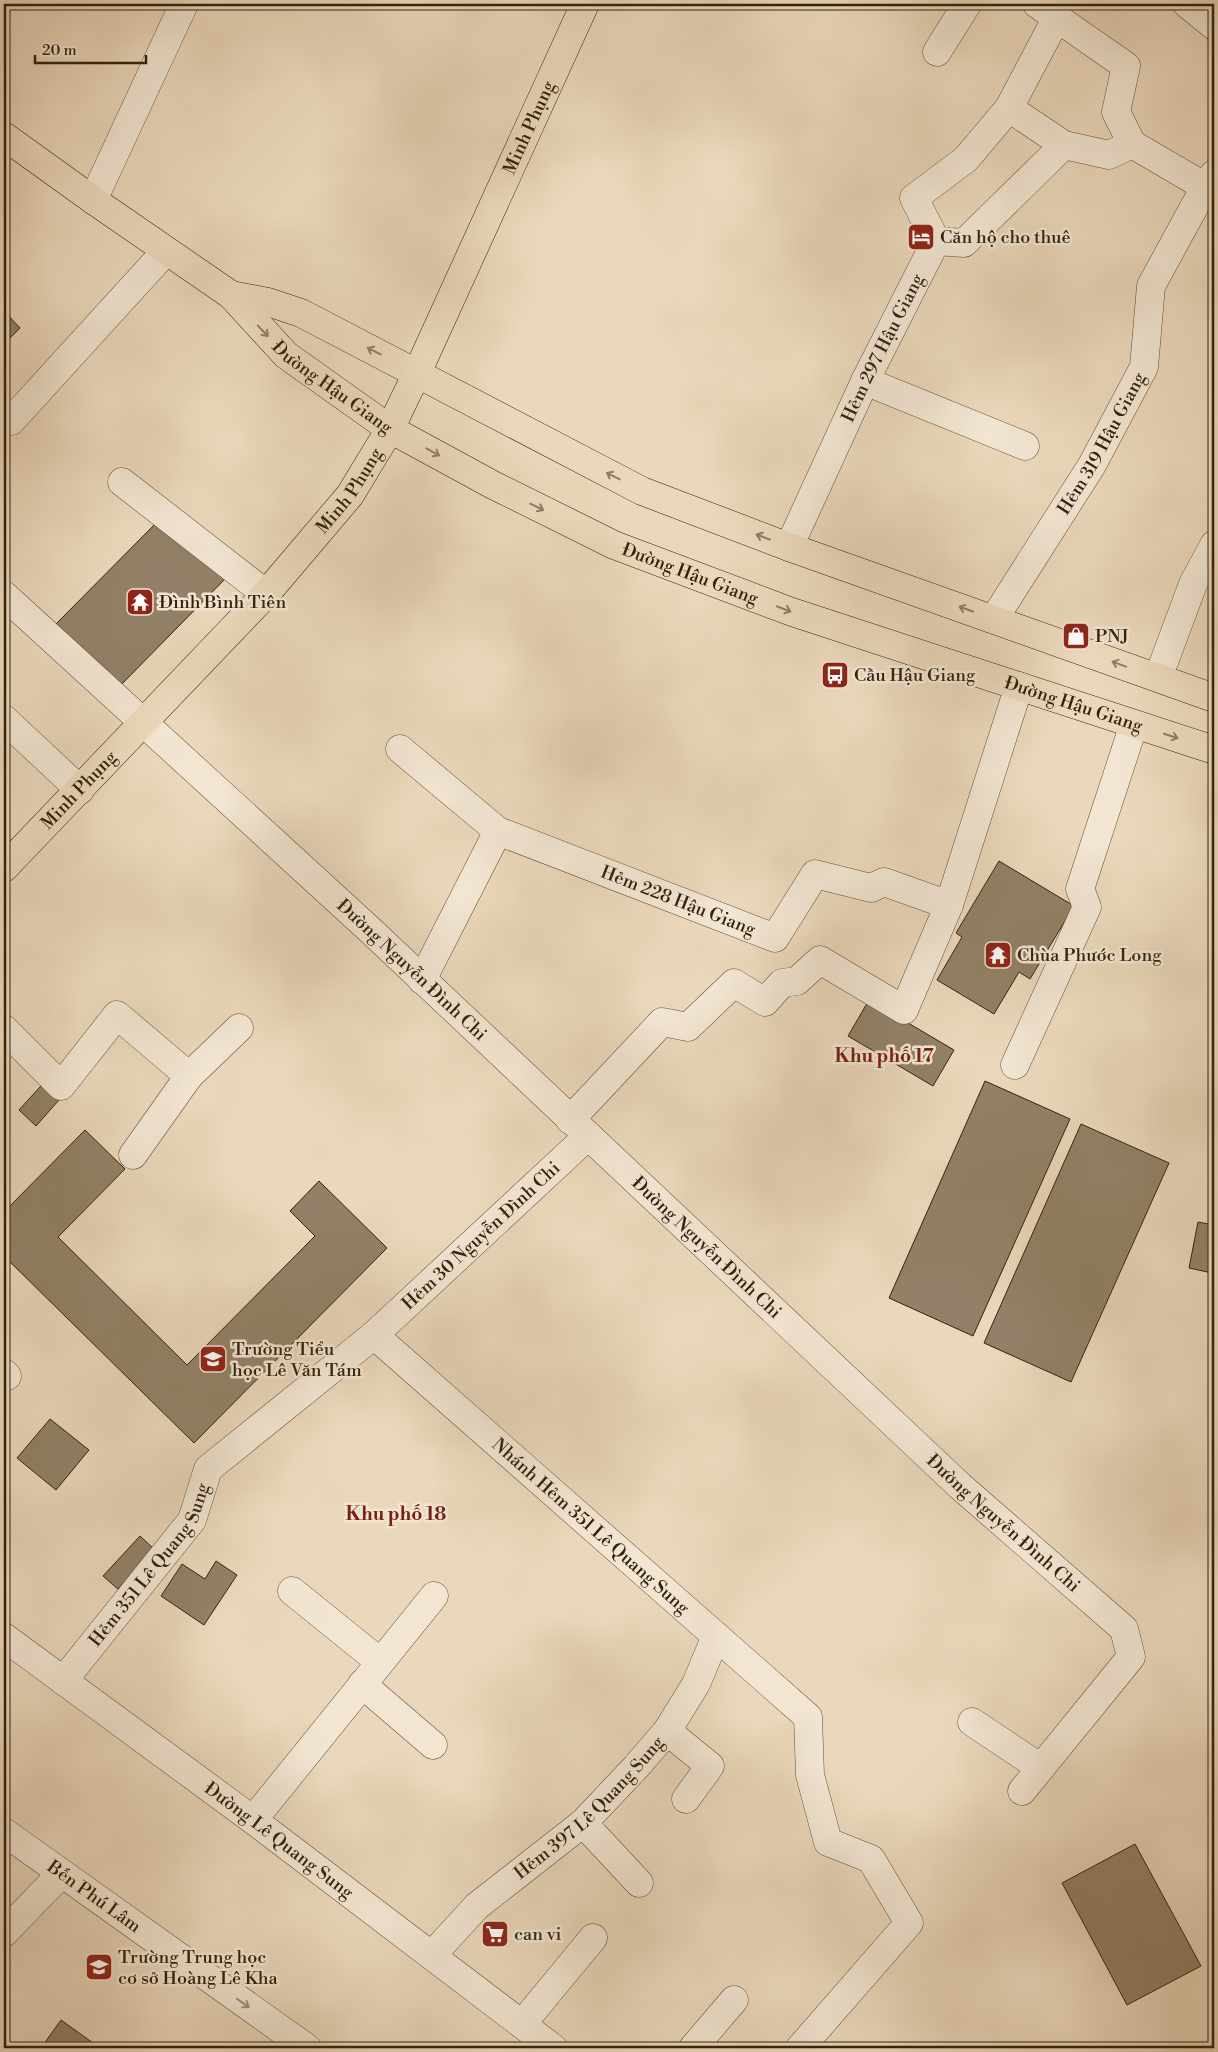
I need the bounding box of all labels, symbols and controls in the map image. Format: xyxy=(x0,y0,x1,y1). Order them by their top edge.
scale bar xyxy=(35,32,146,64)
text: 20 m xyxy=(42,41,77,60)
street label: Minh Phụng xyxy=(498,77,561,178)
hotel icon: Căn hộ cho thuê xyxy=(906,222,936,252)
place label: Căn hộ cho thuê xyxy=(940,226,1071,249)
street label: Hẻm 297 Hậu Giang xyxy=(837,269,930,426)
one-way arrow xyxy=(257,325,269,338)
street label: Đường Hậu Giang xyxy=(267,336,398,440)
one-way arrow xyxy=(367,346,382,355)
street label: Hẻm 319 Hậu Giang xyxy=(1052,368,1151,519)
street label: Minh Phụng xyxy=(311,443,388,539)
one-way arrow xyxy=(425,448,440,458)
one-way arrow xyxy=(606,471,621,480)
one-way arrow xyxy=(529,503,544,512)
one-way arrow xyxy=(756,532,771,542)
street label: Đường Hậu Giang xyxy=(619,538,762,611)
temple icon: Đình Bình Tiên xyxy=(125,587,155,617)
place label: Đình Bình Tiên xyxy=(159,591,286,614)
one-way arrow xyxy=(959,604,974,613)
one-way arrow xyxy=(776,605,791,614)
shop icon: PNJ xyxy=(1061,621,1091,651)
place label: PNJ xyxy=(1095,625,1129,648)
one-way arrow xyxy=(1112,659,1127,668)
bus stop icon: Cầu Hậu Giang xyxy=(820,660,850,690)
place label: Cầu Hậu Giang xyxy=(854,664,976,687)
street label: Đường Hậu Giang xyxy=(1001,671,1146,738)
one-way arrow xyxy=(1163,732,1178,741)
street label: Minh Phụng xyxy=(36,746,122,835)
street label: Hẻm 228 Hậu Giang xyxy=(597,861,759,942)
street label: Đường Nguyễn Đình Chi xyxy=(332,894,492,1046)
temple icon: Chùa Phước Long xyxy=(983,940,1013,970)
place label: Chùa Phước Long xyxy=(1017,944,1162,967)
district label: Khu phố 17 xyxy=(834,1044,934,1068)
street label: Hẻm 30 Nguyễn Đình Chi xyxy=(397,1157,565,1315)
street label: Đường Nguyễn Đình Chi xyxy=(627,1172,786,1324)
place label: Trường Tiểu học Lê Văn Tám xyxy=(232,1338,362,1382)
school or university icon: Trường Tiểu học Lê Văn Tám xyxy=(198,1344,228,1374)
street label: Nhánh Hẻm 351 Lê Quang Sung xyxy=(487,1433,695,1620)
street label: Đường Nguyễn Đình Chi xyxy=(922,1449,1085,1597)
street label: Hẻm 351 Lê Quang Sung xyxy=(84,1480,215,1651)
district label: Khu phố 18 xyxy=(346,1502,446,1526)
street label: Hẻm 397 Lê Quang Sung xyxy=(509,1731,670,1885)
street label: Đường Lê Quang Sung xyxy=(200,1777,358,1905)
street label: Bến Phú Lâm xyxy=(42,1855,146,1938)
supermarket icon: can vi xyxy=(480,1919,510,1949)
place label: can vi xyxy=(514,1923,562,1946)
place label: Trường Trung học cơ sở Hoàng Lê Kha xyxy=(118,1946,279,1990)
school or university icon: Trường Trung học cơ sở Hoàng Lê Kha xyxy=(84,1952,114,1982)
one-way arrow xyxy=(236,1998,250,2008)

